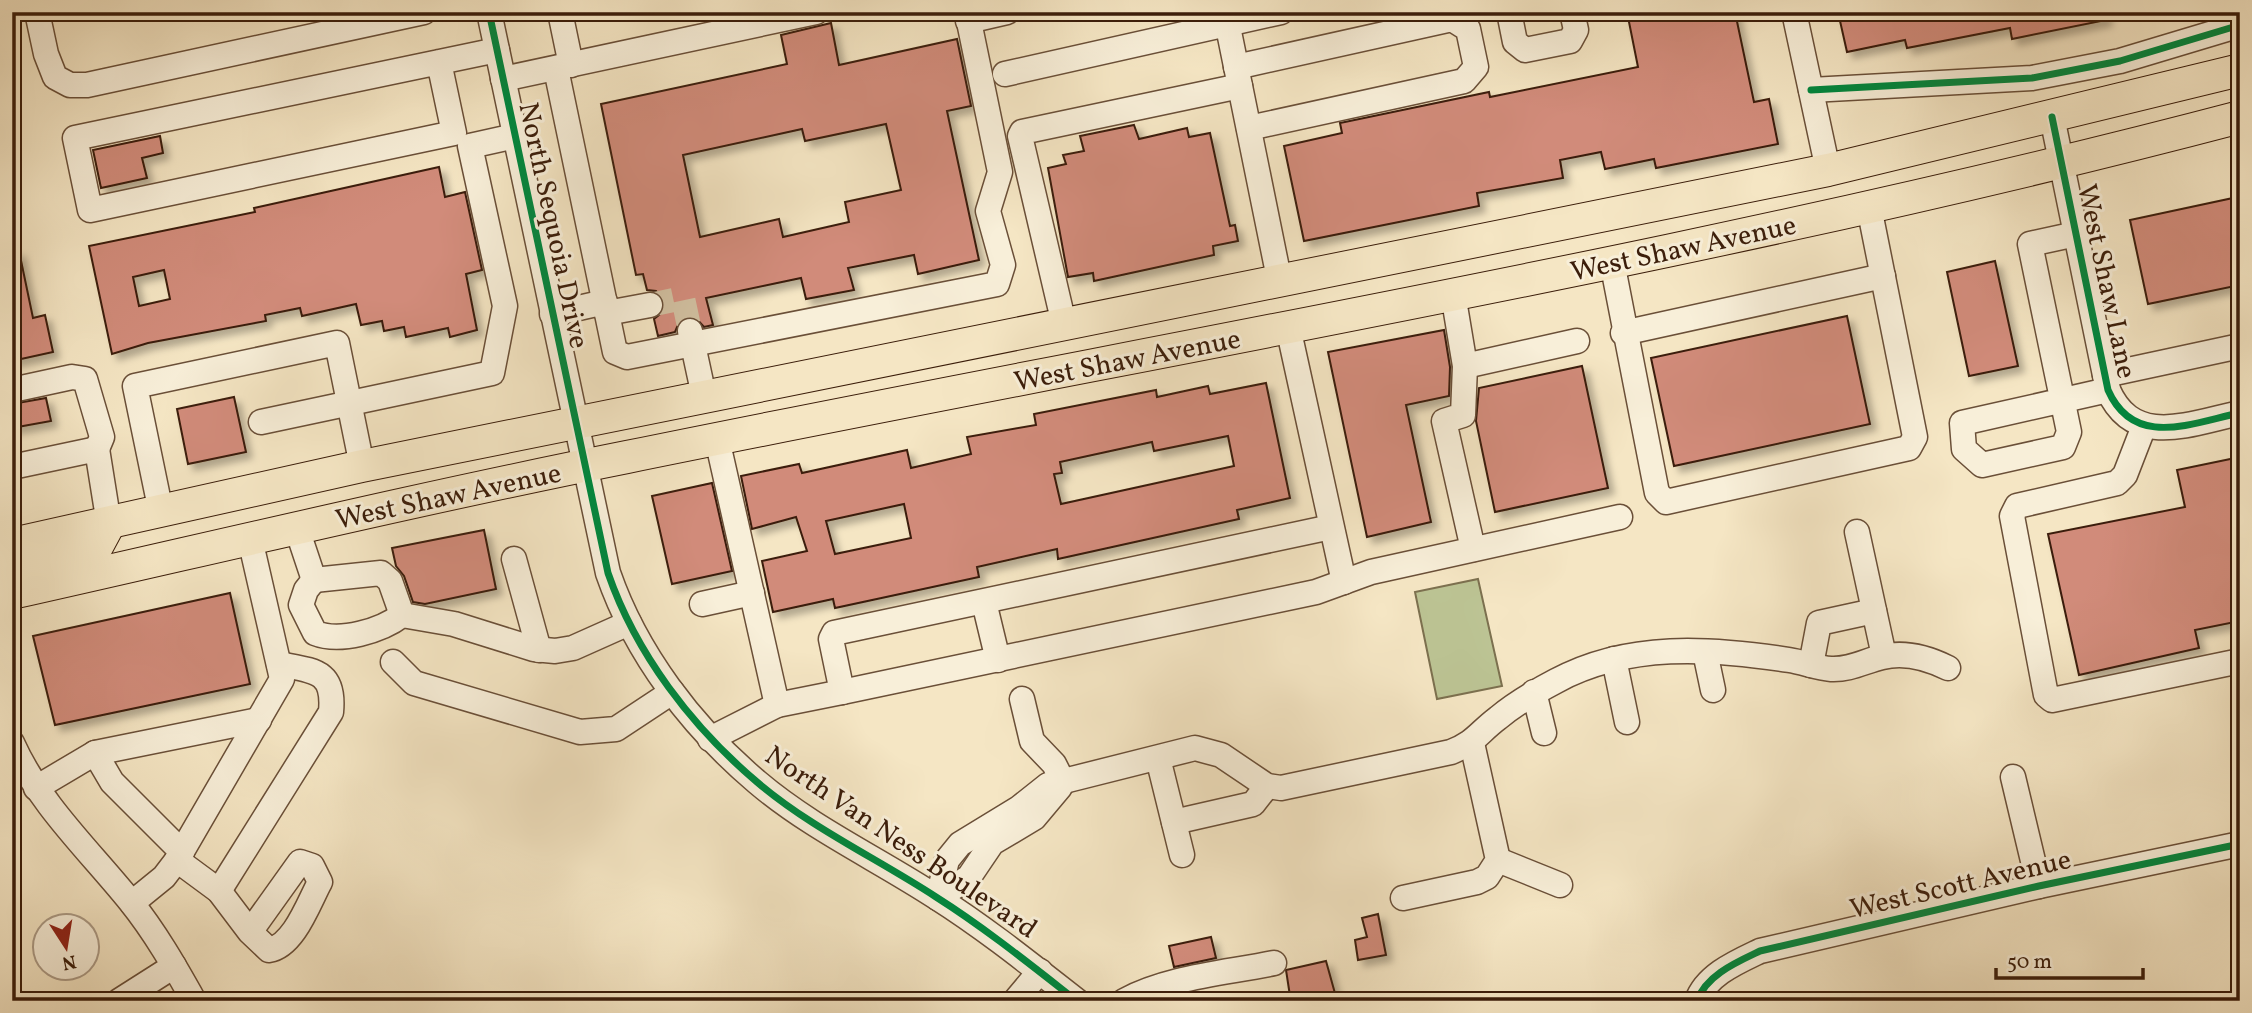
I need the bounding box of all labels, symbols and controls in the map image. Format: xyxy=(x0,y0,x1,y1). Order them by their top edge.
street label: North Sequoia Drive xyxy=(507,99,598,352)
street label: West Shaw Lane xyxy=(2066,181,2145,382)
street label: West Shaw Avenue xyxy=(1567,206,1800,292)
street label: West Shaw Avenue xyxy=(1011,320,1244,403)
street label: West Shaw Avenue xyxy=(332,454,565,540)
street label: North Van Ness Boulevard xyxy=(757,737,1045,949)
street label: West Scott Avenue xyxy=(1846,841,2075,930)
north arrow xyxy=(32,912,102,982)
scale bar xyxy=(1996,936,2144,980)
text: N xyxy=(59,948,79,976)
text: 50 m xyxy=(2007,948,2052,977)

